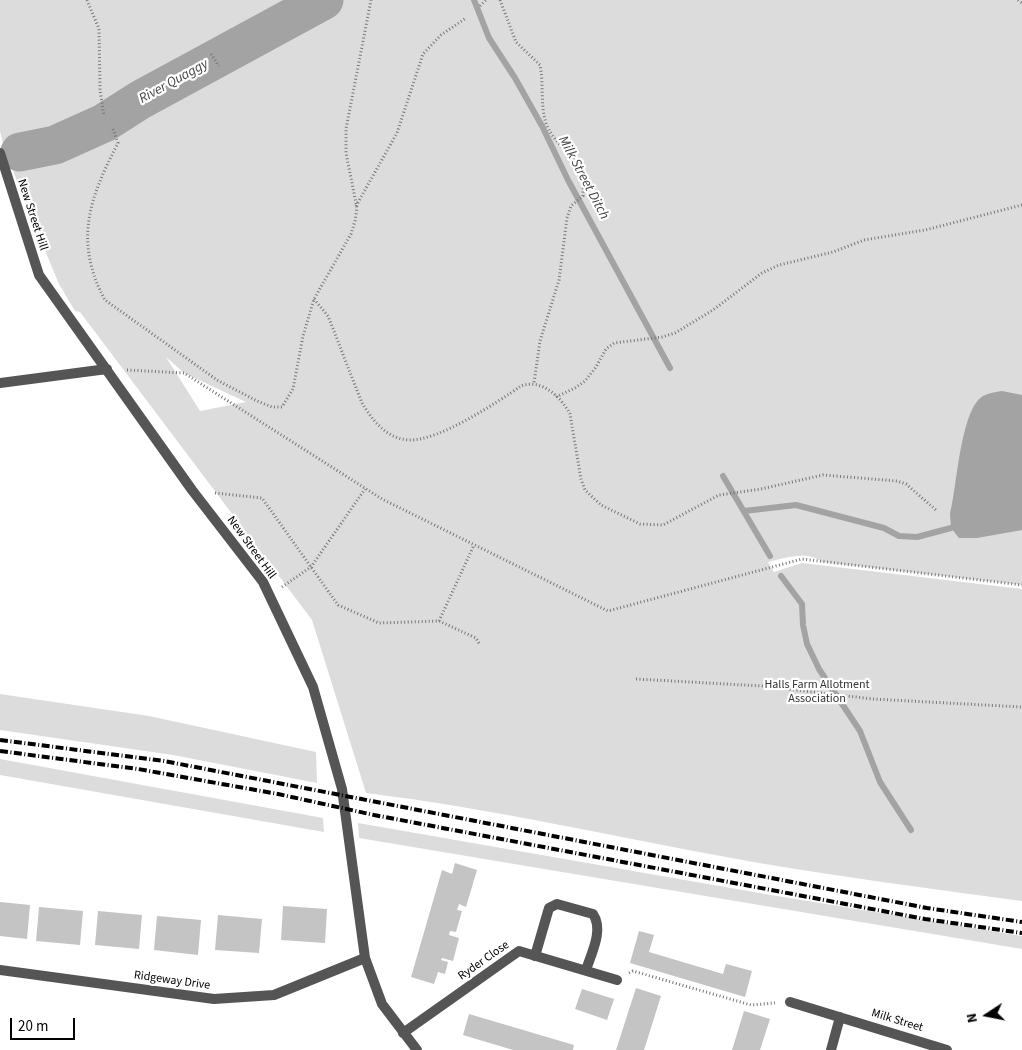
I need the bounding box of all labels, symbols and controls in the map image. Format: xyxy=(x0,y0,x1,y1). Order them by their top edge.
water label: River Quaggy xyxy=(137,56,211,108)
water label: Milk Street Ditch xyxy=(554,133,612,223)
street label: New Street Hill xyxy=(14,178,50,252)
street label: New Street Hill xyxy=(223,514,279,582)
park label: Halls Farm Allotment Association xyxy=(764,678,870,706)
street label: Ryder Close xyxy=(456,938,512,984)
street label: Ridgeway Drive xyxy=(133,969,211,993)
north arrow xyxy=(962,990,1012,1040)
street label: Milk Street xyxy=(869,1006,925,1036)
scale bar xyxy=(12,1008,78,1040)
text: N xyxy=(962,1011,983,1024)
text: 20 m xyxy=(18,1016,48,1037)

